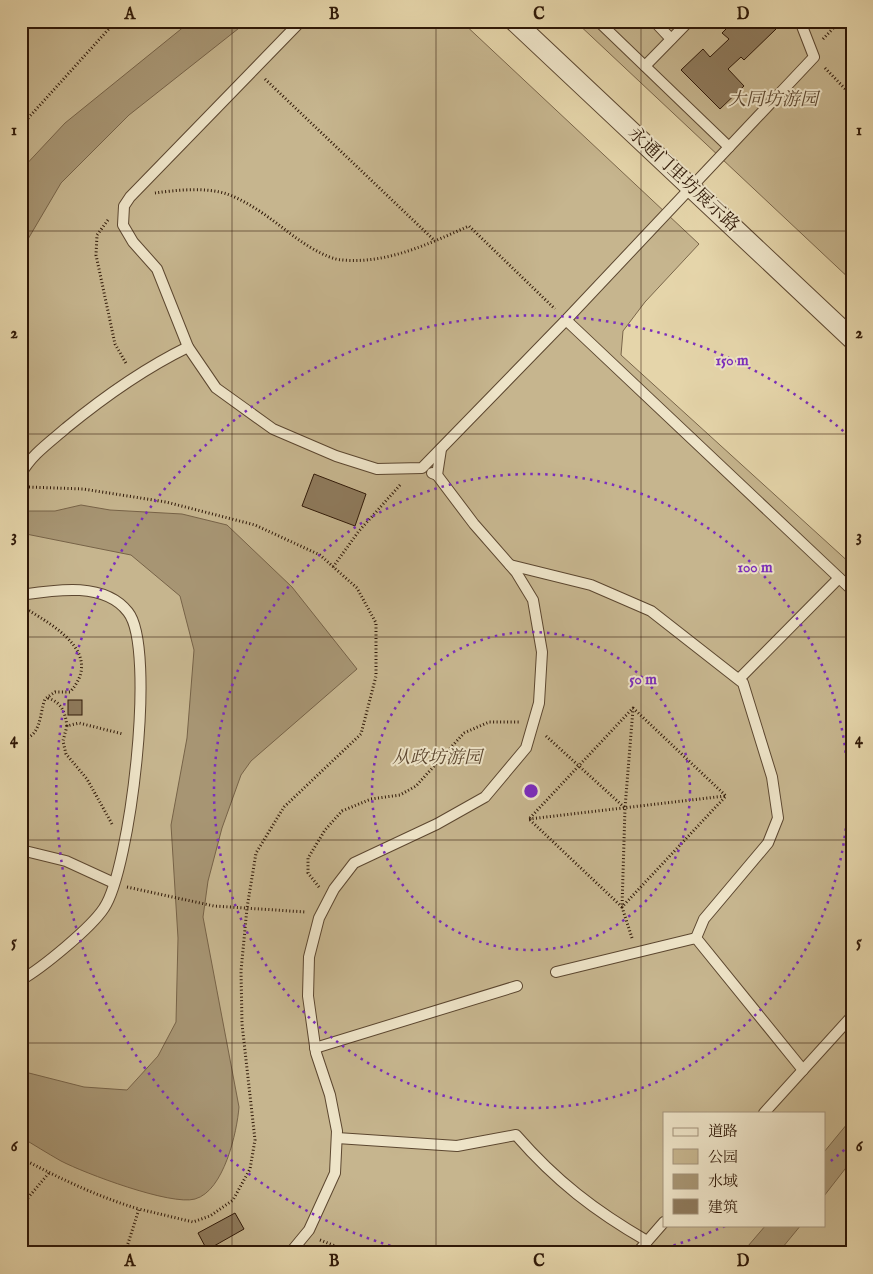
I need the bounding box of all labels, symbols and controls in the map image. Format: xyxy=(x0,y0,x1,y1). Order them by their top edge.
text: A xyxy=(124,5,137,25)
text: B xyxy=(329,5,340,25)
text: C xyxy=(533,5,545,25)
text: D xyxy=(737,5,750,25)
park label: 大同坊游园 xyxy=(728,89,821,112)
text: 1 xyxy=(11,121,17,141)
text: 1 xyxy=(856,121,862,141)
street label: 永通门里坊展示路 xyxy=(622,122,744,238)
text: 2 xyxy=(10,324,18,344)
text: 2 xyxy=(855,324,863,344)
text: 150 m xyxy=(715,351,749,370)
text: 3 xyxy=(11,527,17,547)
text: 3 xyxy=(856,527,862,547)
text: 100 m xyxy=(737,558,773,577)
text: 50 m xyxy=(629,670,657,689)
text: 4 xyxy=(10,730,19,750)
text: 4 xyxy=(855,730,864,750)
park label: 从政坊游园 xyxy=(392,747,485,770)
centre of rings xyxy=(522,782,540,800)
text: 5 xyxy=(11,933,17,953)
text: 5 xyxy=(856,933,862,953)
legend xyxy=(663,1112,826,1226)
text: 道路 xyxy=(708,1122,738,1141)
text: 6 xyxy=(11,1137,19,1157)
text: 6 xyxy=(856,1137,864,1157)
text: 公园 xyxy=(708,1148,738,1167)
text: 水域 xyxy=(708,1172,738,1191)
text: 建筑 xyxy=(708,1198,738,1217)
text: A xyxy=(124,1252,137,1272)
text: B xyxy=(329,1252,340,1272)
text: C xyxy=(533,1252,545,1272)
text: D xyxy=(737,1252,750,1272)

